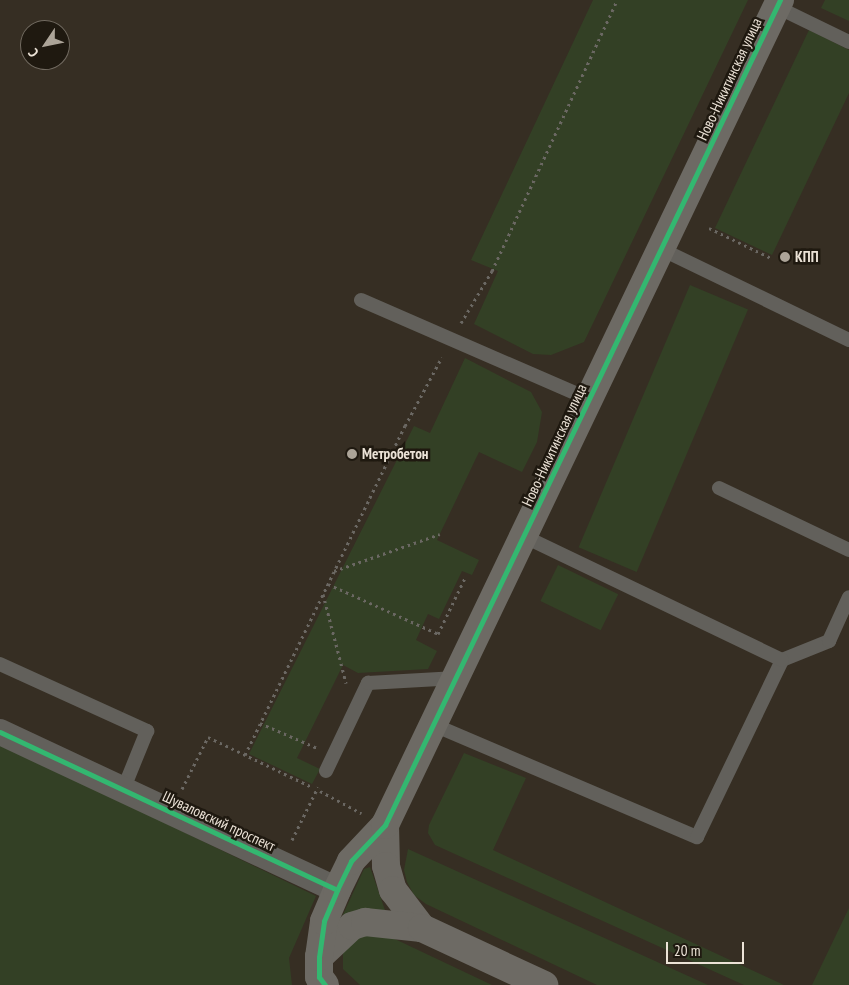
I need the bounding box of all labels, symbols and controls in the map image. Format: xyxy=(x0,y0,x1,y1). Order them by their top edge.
street label: Ново-Никитинская улица xyxy=(693,15,765,143)
north arrow xyxy=(20,20,70,70)
text: С xyxy=(24,45,43,61)
place label: КПП xyxy=(795,248,819,266)
marker: КПП xyxy=(779,251,791,263)
street label: Ново-Никитинская улица xyxy=(518,381,590,509)
place label: Метробетон xyxy=(362,445,428,463)
marker: Метробетон xyxy=(346,448,358,460)
street label: Шуваловский проспект xyxy=(160,787,278,855)
scale bar xyxy=(669,932,746,964)
text: 20 m xyxy=(674,941,700,960)

